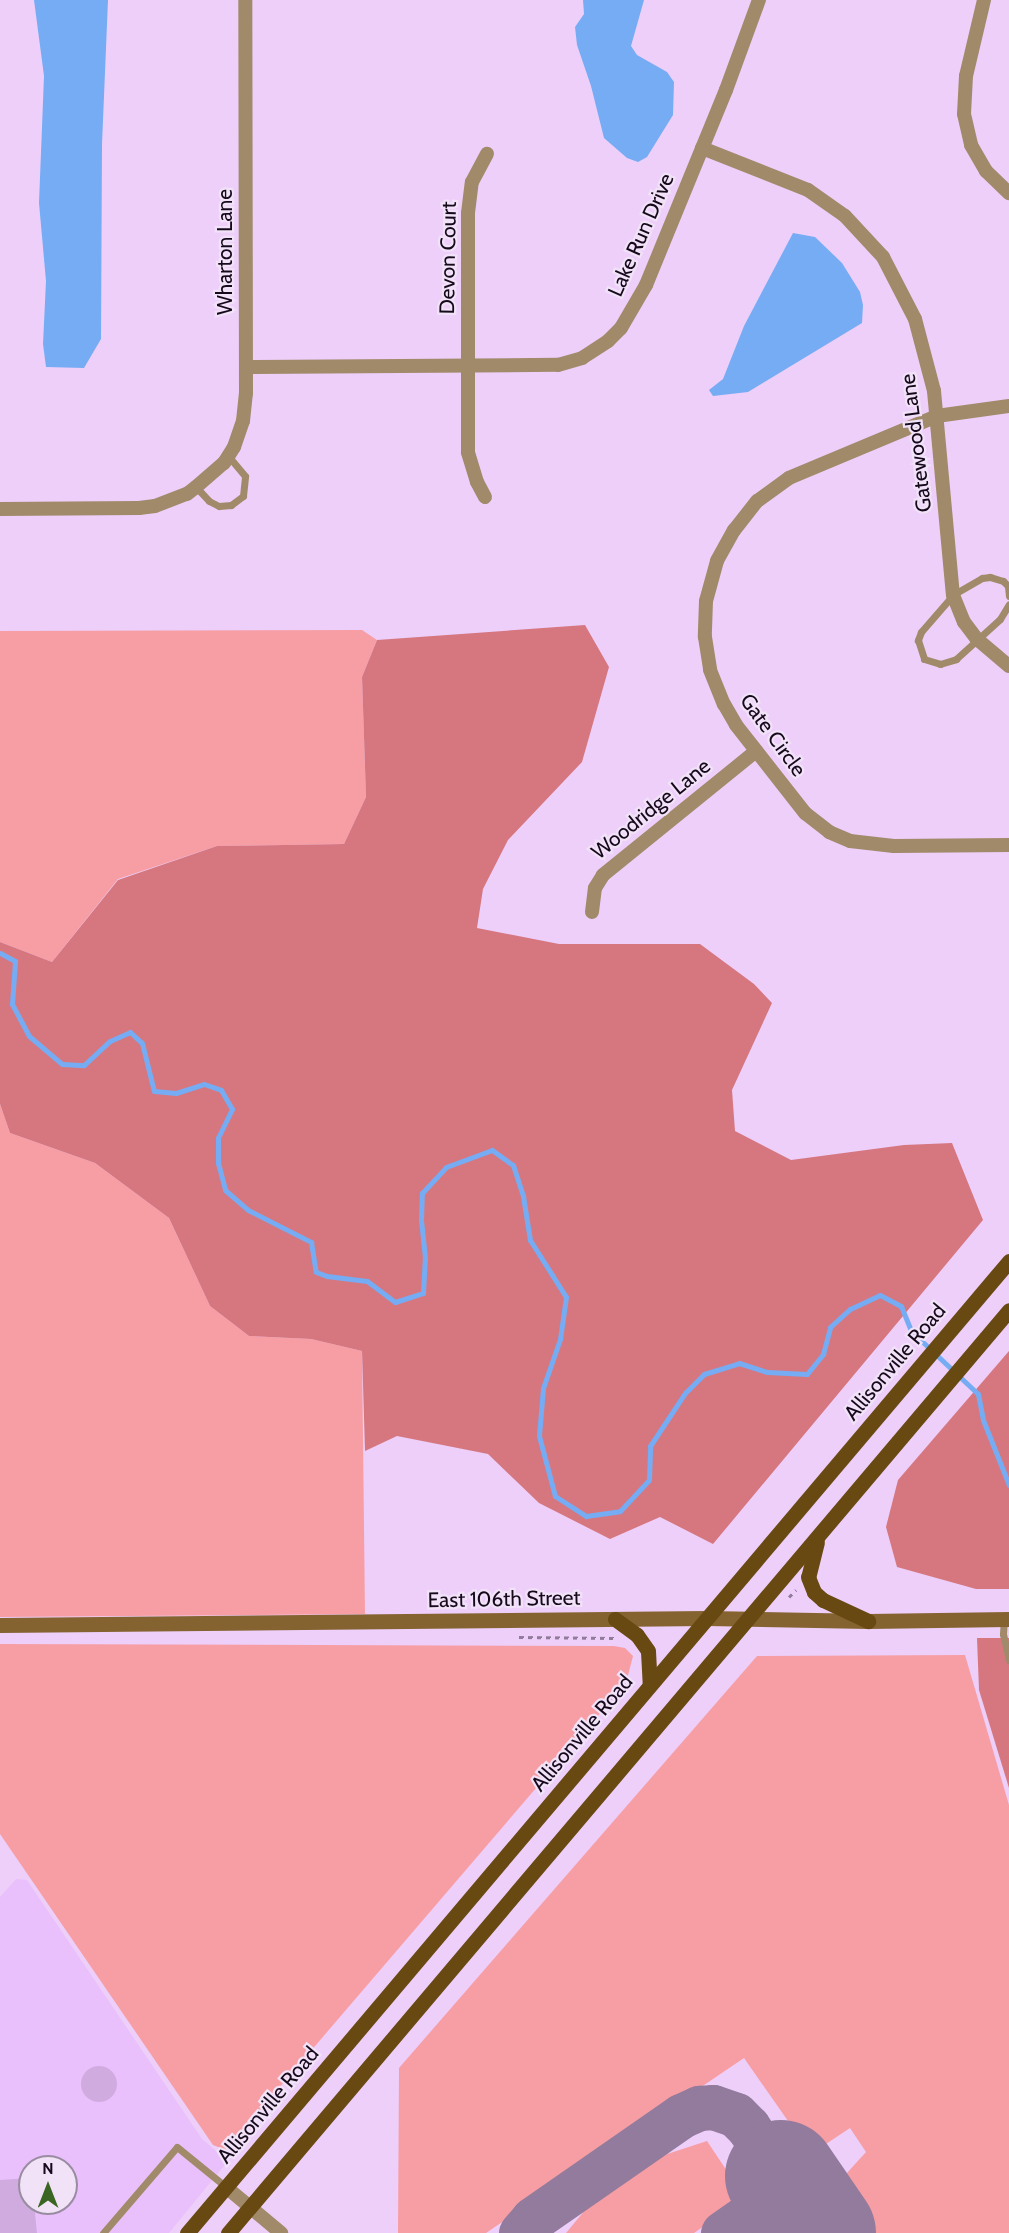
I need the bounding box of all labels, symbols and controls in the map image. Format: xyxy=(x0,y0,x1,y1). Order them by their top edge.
street label: Lake Run Drive xyxy=(603,170,679,300)
street label: Wharton Lane xyxy=(212,189,238,315)
street label: Devon Court xyxy=(434,201,462,315)
street label: Gatewood Lane xyxy=(895,372,937,514)
street label: Gate Circle xyxy=(735,689,811,781)
street label: Woodridge Lane xyxy=(587,753,715,865)
street label: Allisonville Road xyxy=(839,1299,951,1425)
street label: East 106th Street xyxy=(427,1585,581,1613)
street label: Allisonville Road xyxy=(526,1670,638,1796)
street label: Allisonville Road xyxy=(212,2042,324,2168)
north arrow xyxy=(18,2155,78,2215)
text: N xyxy=(42,2159,54,2178)

